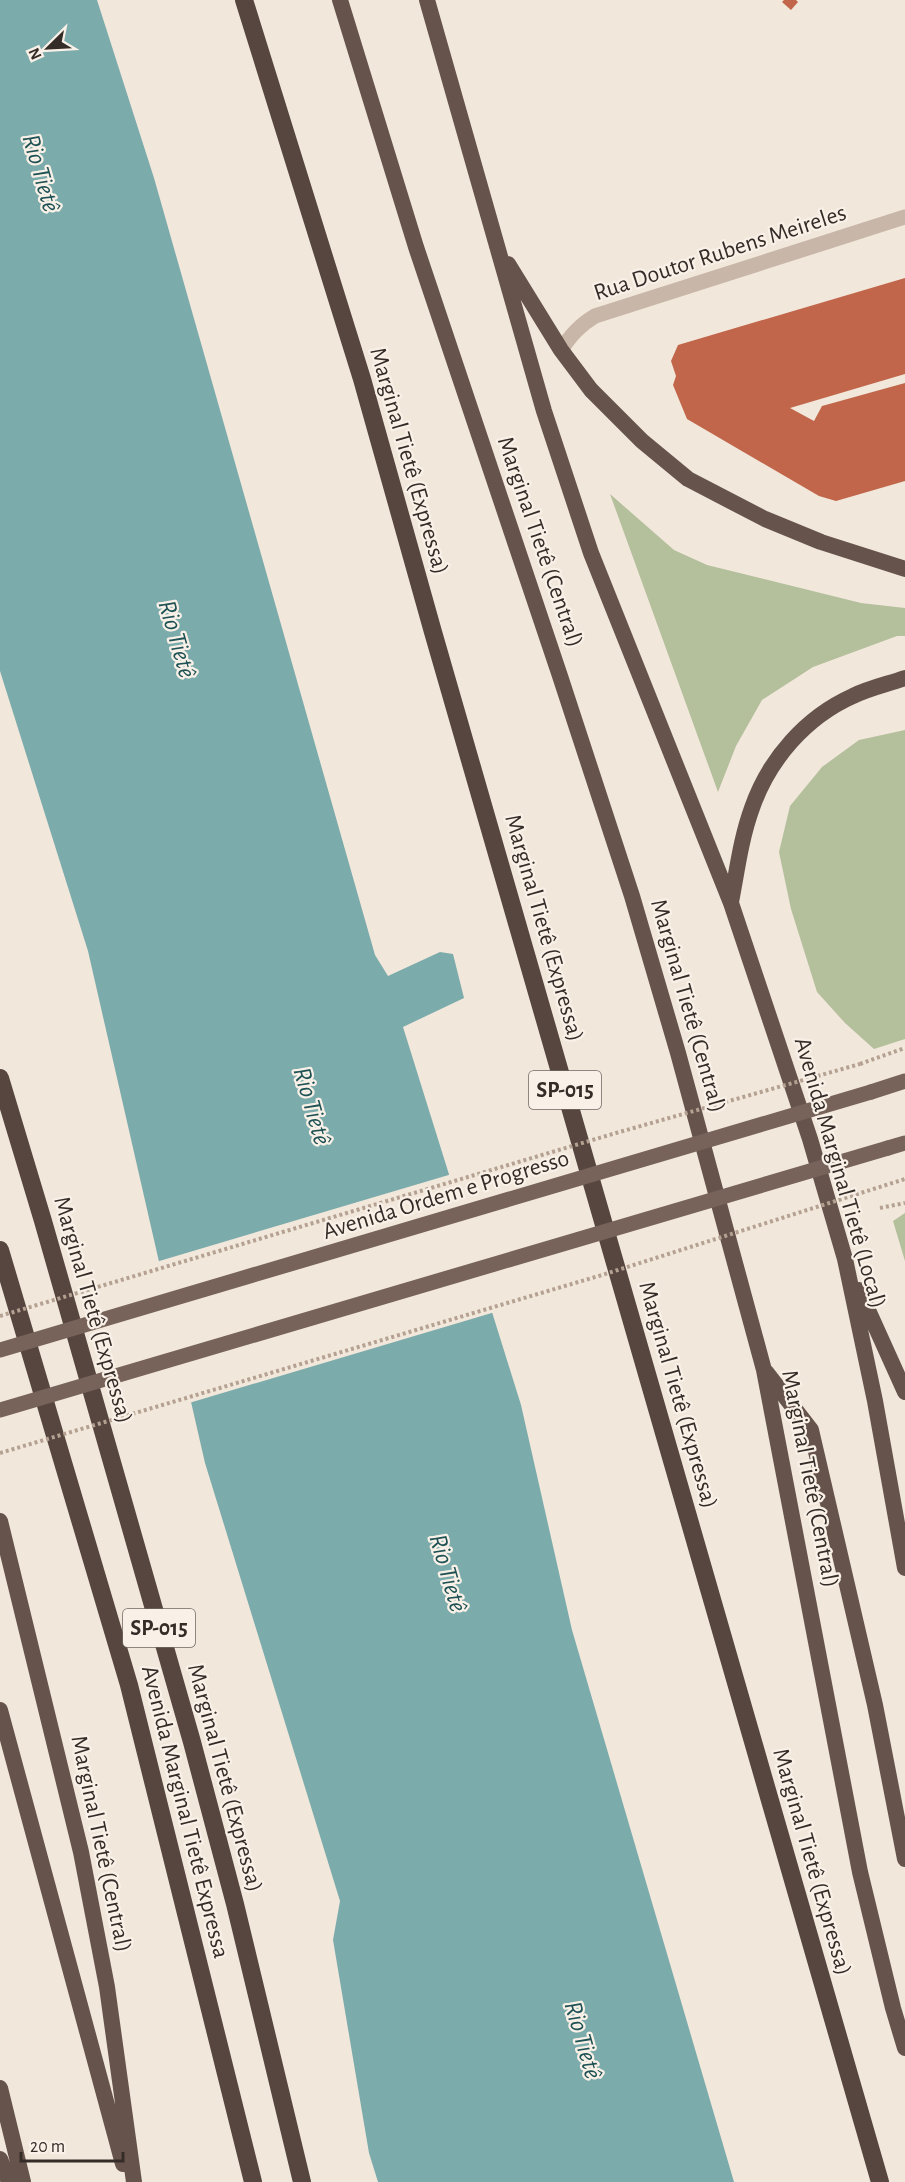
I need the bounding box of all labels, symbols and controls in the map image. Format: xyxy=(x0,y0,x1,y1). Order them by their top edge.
north arrow xyxy=(18,18,78,78)
text: N xyxy=(26,45,45,62)
water label: Rio Tietê xyxy=(18,131,65,215)
street label: Rua Doutor Rubens Meireles xyxy=(591,201,849,305)
street label: Marginal Tietê (Expressa) xyxy=(365,345,453,577)
street label: Marginal Tietê (Central) xyxy=(493,434,587,650)
water label: Rio Tietê xyxy=(154,597,201,681)
street label: Marginal Tietê (Expressa) xyxy=(500,812,588,1044)
street label: Marginal Tietê (Central) xyxy=(646,896,730,1116)
street label: Avenida Marginal Tietê (Local) xyxy=(790,1035,890,1311)
water label: Rio Tietê xyxy=(289,1064,336,1148)
road number: SP-015 xyxy=(529,1071,601,1109)
street label: Avenida Ordem e Progresso xyxy=(320,1146,572,1244)
street label: Marginal Tietê (Expressa) xyxy=(49,1194,137,1426)
street label: Marginal Tietê (Expressa) xyxy=(634,1279,722,1511)
street label: Marginal Tietê (Central) xyxy=(777,1368,843,1590)
water label: Rio Tietê xyxy=(425,1531,472,1615)
road number: SP-015 xyxy=(123,1609,195,1647)
street label: Marginal Tietê (Expressa) xyxy=(183,1661,267,1895)
street label: Avenida Marginal Tietê Expressa xyxy=(137,1663,233,1961)
street label: Marginal Tietê (Central) xyxy=(66,1733,136,1955)
street label: Marginal Tietê (Expressa) xyxy=(768,1746,856,1978)
water label: Rio Tietê xyxy=(560,1998,607,2082)
scale bar xyxy=(21,2125,123,2163)
text: 20 m xyxy=(30,2138,65,2156)

